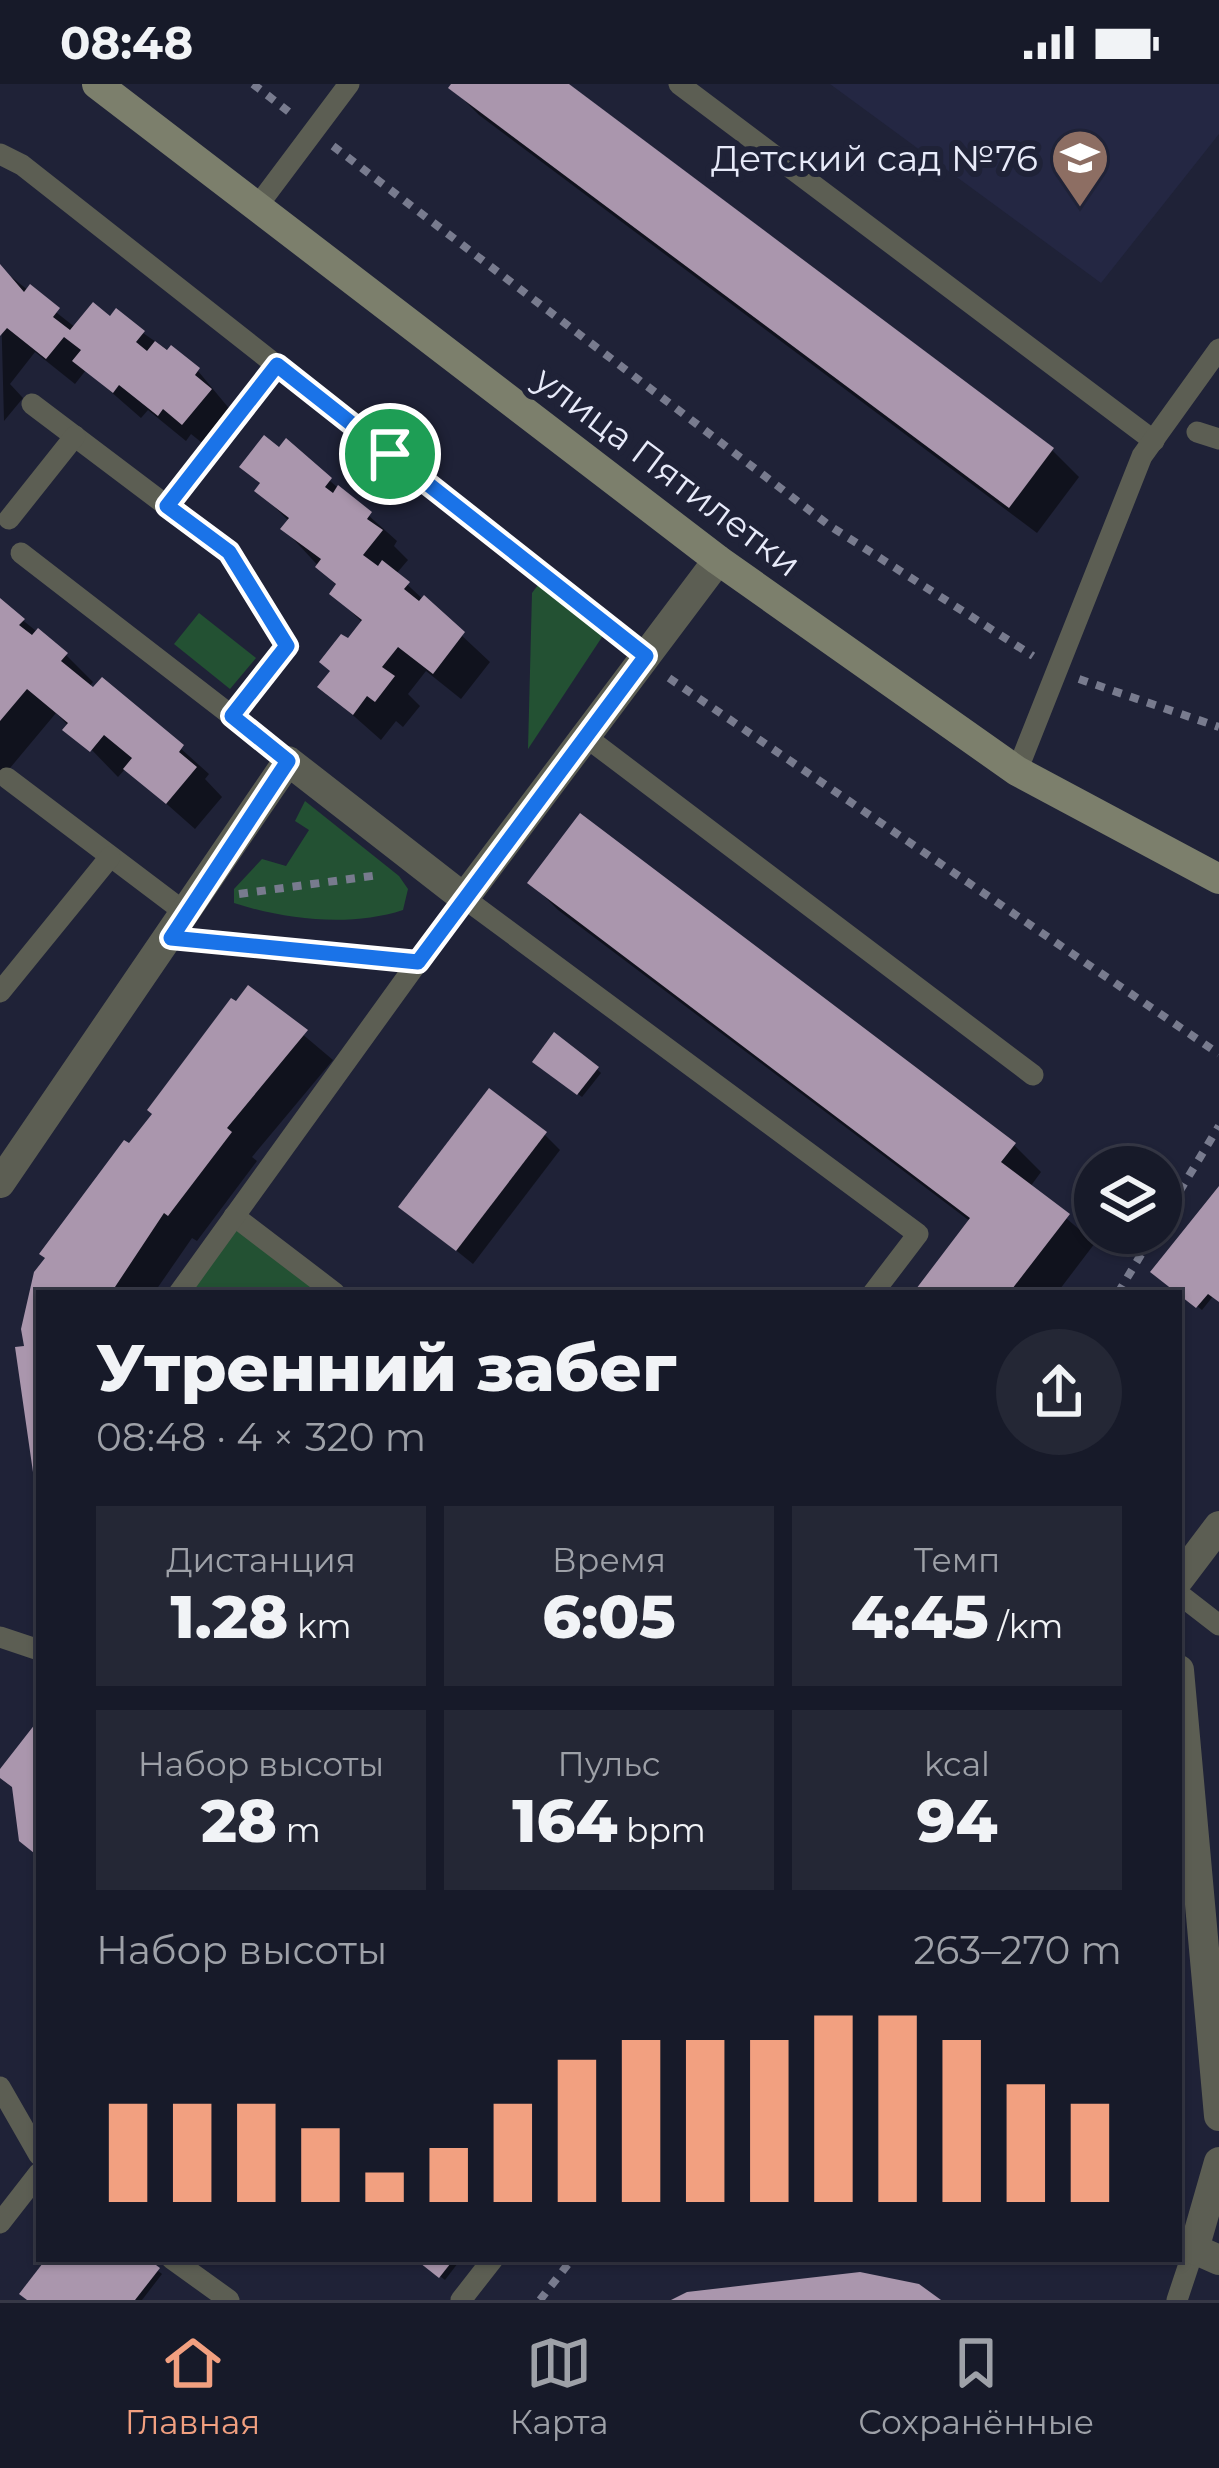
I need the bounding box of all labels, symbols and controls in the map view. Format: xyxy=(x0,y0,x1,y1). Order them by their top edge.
text: 08:48 xyxy=(60,15,193,70)
school or university icon: Детский сад №76 xyxy=(1049,127,1111,209)
place label: Детский сад №76 xyxy=(711,136,1038,180)
street label: улица Пятилетки xyxy=(525,356,810,585)
pin xyxy=(339,403,441,505)
icon: arrive xyxy=(357,421,423,487)
map controls xyxy=(1074,1146,1182,1254)
button: layers xyxy=(1074,1146,1182,1254)
text: Утренний забег xyxy=(96,1327,677,1408)
button: share xyxy=(996,1329,1122,1455)
text: 08:48 · 4 × 320 m xyxy=(96,1413,426,1461)
text: Дистанция xyxy=(166,1540,356,1580)
text: Время xyxy=(552,1540,666,1580)
text: Темп xyxy=(914,1540,1000,1580)
text: 1.28 xyxy=(170,1580,288,1653)
text: 6:05 xyxy=(542,1580,676,1653)
text: 4:45 xyxy=(851,1580,989,1653)
text: km xyxy=(288,1606,352,1646)
text: /km xyxy=(989,1606,1063,1646)
text: Набор высоты xyxy=(138,1744,384,1784)
text: Пульс xyxy=(558,1744,660,1784)
text: kcal xyxy=(924,1744,990,1784)
text: 28 xyxy=(201,1784,277,1857)
text: 164 xyxy=(512,1784,617,1857)
text: 94 xyxy=(917,1784,997,1857)
text: m xyxy=(277,1810,321,1850)
text: bpm xyxy=(617,1810,706,1850)
text: Набор высоты xyxy=(96,1926,387,1974)
text: 263–270 m xyxy=(913,1926,1122,1974)
tab: Главная xyxy=(125,2330,260,2442)
tab: Карта xyxy=(510,2330,609,2442)
tab: Сохранённые xyxy=(858,2330,1094,2442)

